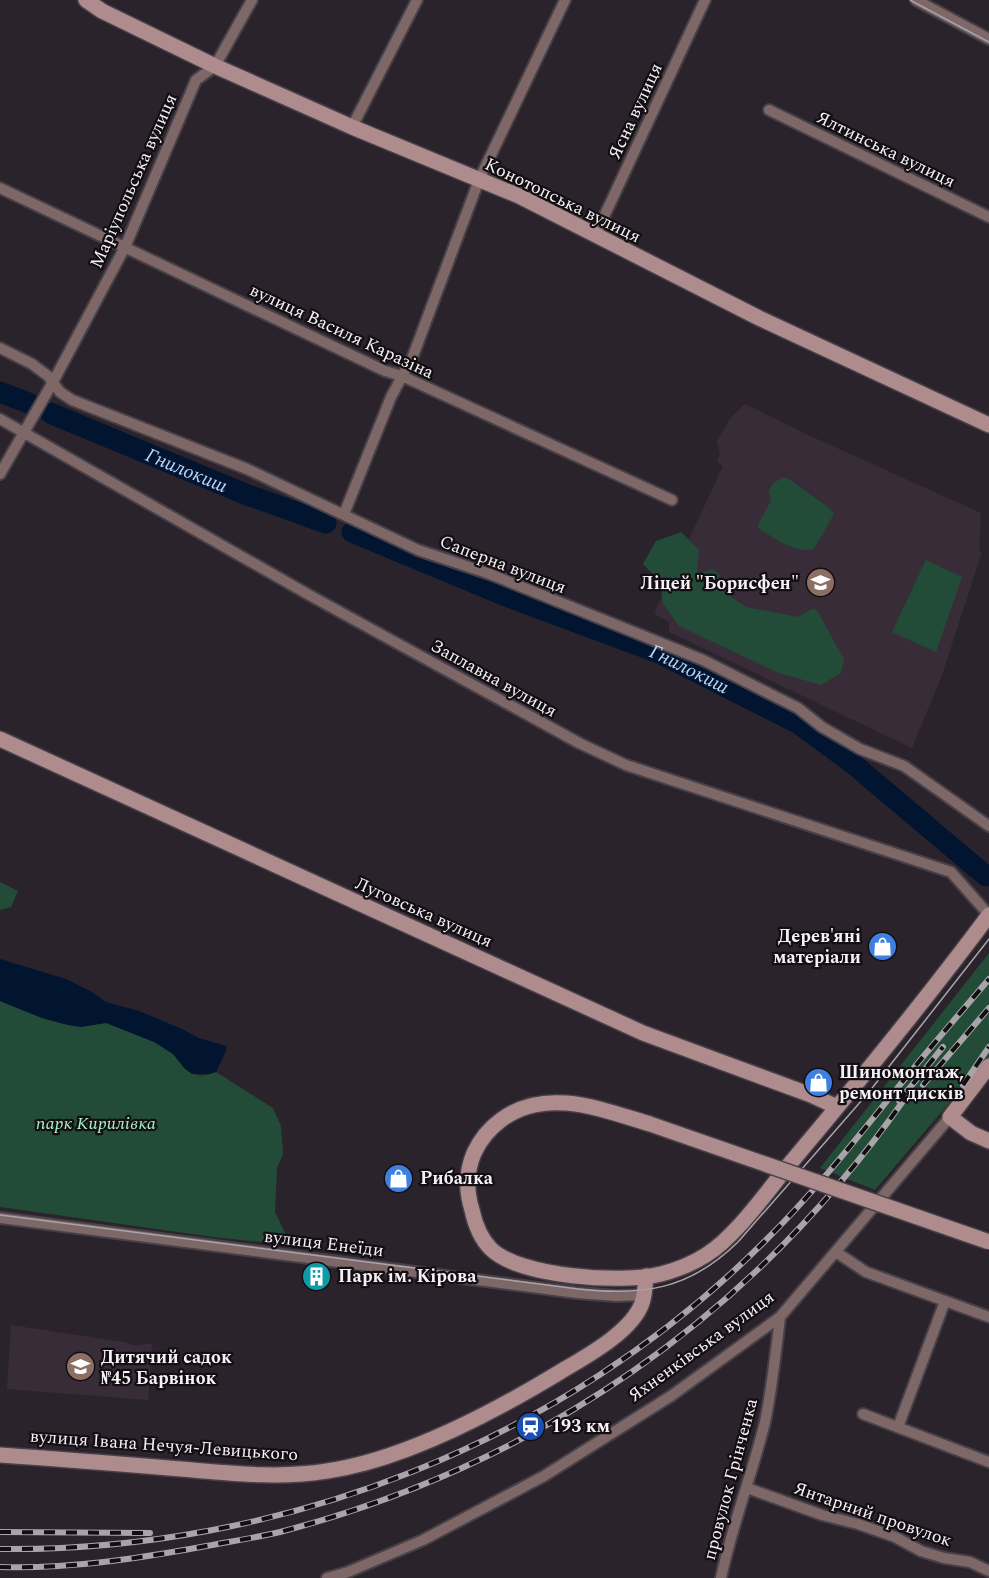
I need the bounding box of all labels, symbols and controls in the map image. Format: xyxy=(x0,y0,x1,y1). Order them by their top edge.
street label: Ясна вулиця xyxy=(601,59,670,164)
street label: Маріупольська вулиця xyxy=(83,90,184,273)
street label: Ялтинська вулиця xyxy=(812,104,960,195)
street label: Конотопська вулиця xyxy=(480,151,646,250)
street label: вулиця Василя Каразіна xyxy=(245,277,439,386)
water label: Гнилокиш xyxy=(141,440,232,501)
street label: Саперна вулиця xyxy=(436,528,570,601)
school or university icon: Ліцей "Борисфен" xyxy=(804,567,836,599)
place label: Ліцей "Борисфен" xyxy=(641,570,799,597)
street label: Заплавна вулиця xyxy=(426,632,562,724)
water label: Гнилокиш xyxy=(645,637,734,702)
street label: Луговська вулиця xyxy=(351,870,497,955)
place label: Дерев'янi матерiали xyxy=(773,923,861,971)
shop icon: Дерев'янi матерiали xyxy=(866,930,898,962)
place label: Шиномонтаж, ремонт дисків xyxy=(839,1059,964,1107)
shop icon: Шиномонтаж, ремонт дисків xyxy=(802,1066,834,1098)
park label: парк Кирилівка xyxy=(36,1110,156,1137)
shop icon: Рибалка xyxy=(383,1162,415,1194)
place label: Рибалка xyxy=(420,1165,494,1192)
street label: вулиця Енеїди xyxy=(263,1223,385,1264)
building icon: Парк ім. Кірова xyxy=(301,1260,333,1292)
place label: Парк ім. Кірова xyxy=(338,1263,477,1290)
street label: Яхненківська вулиця xyxy=(623,1284,780,1409)
place label: Дитячий садок №45 Барвінок xyxy=(101,1344,232,1392)
school or university icon: Дитячий садок №45 Барвінок xyxy=(64,1351,96,1383)
street label: провулок Грінченка xyxy=(696,1395,765,1563)
station icon: 193 км xyxy=(514,1410,546,1442)
place label: 193 км xyxy=(551,1413,610,1440)
street label: вулиця Івана Нечуя-Левицького xyxy=(29,1423,299,1468)
street label: Янтарний провулок xyxy=(790,1475,956,1554)

